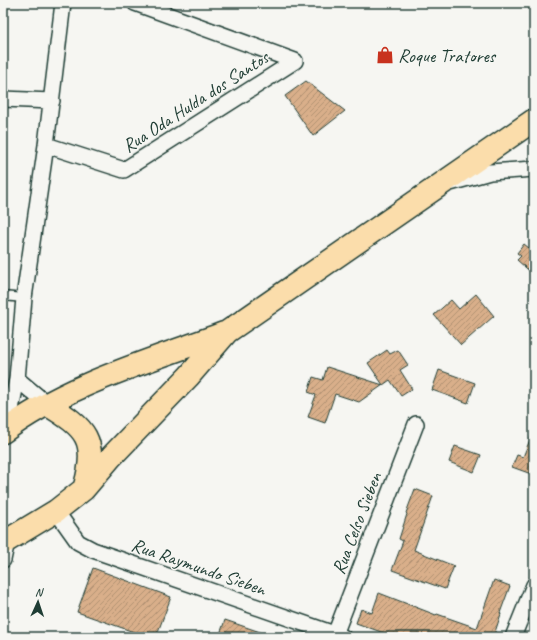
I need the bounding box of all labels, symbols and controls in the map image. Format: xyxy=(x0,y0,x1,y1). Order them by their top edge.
place label: Roque Tratores xyxy=(398,44,497,68)
street label: Rua Oda Hulda dos Santos xyxy=(118,45,274,158)
shop icon: Roque Tratores xyxy=(375,45,395,65)
street label: Rua Celso Sieben xyxy=(327,469,387,578)
street label: Rua Raymundo Sieben xyxy=(128,533,270,602)
north arrow xyxy=(18,582,58,622)
text: N xyxy=(35,585,44,599)

